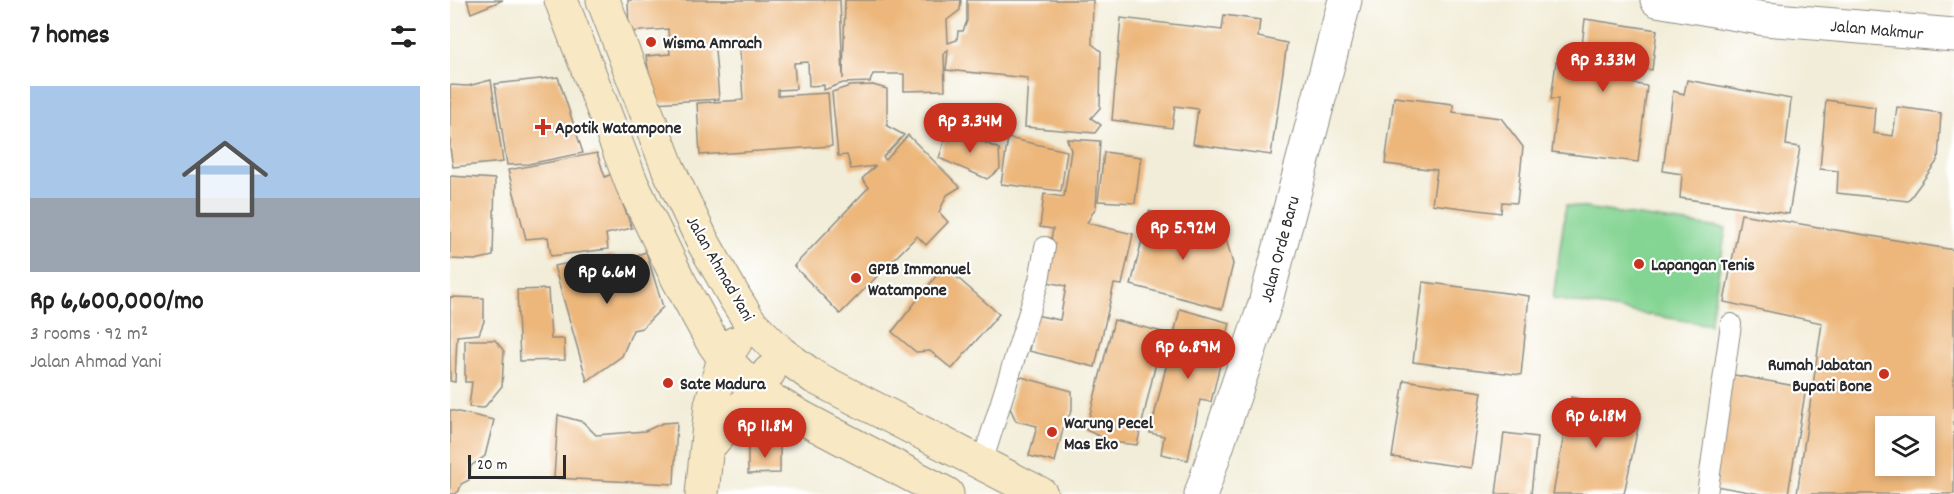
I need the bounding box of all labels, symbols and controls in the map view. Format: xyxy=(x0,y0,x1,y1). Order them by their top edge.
street label: Jalan Makmur xyxy=(1829,15,1925,48)
text: 7 homes xyxy=(30,18,110,55)
icon: filters xyxy=(387,20,420,53)
place label: Wisma Amrach xyxy=(663,32,762,57)
marker: Wisma Amrach xyxy=(644,35,658,49)
pin: Rp 3.33M xyxy=(1541,42,1665,93)
text: Rp 3.33M xyxy=(1570,47,1636,75)
pin: Rp 3.34M xyxy=(908,103,1032,154)
text: Rp 3.34M xyxy=(938,108,1002,136)
place label: Apotik Watampone xyxy=(555,117,681,142)
marker: Apotik Watampone xyxy=(536,120,550,134)
icon: home xyxy=(171,125,279,233)
street label: Jalan Orde Baru xyxy=(1255,194,1308,306)
pin: Rp 5.92M xyxy=(1121,210,1245,261)
street label: Jalan Ahmad Yani xyxy=(678,212,759,327)
text: Rp 5.92M xyxy=(1150,215,1216,243)
pin: Rp 6.6M xyxy=(552,254,662,305)
place label: Lapangan Tenis xyxy=(1651,254,1755,279)
marker: Lapangan Tenis xyxy=(1632,257,1646,271)
place label: GPIB Immanuel Watampone xyxy=(868,258,971,304)
text: Rp 6.6M xyxy=(578,259,636,287)
marker: GPIB Immanuel Watampone xyxy=(849,271,863,285)
text: Rp 6,600,000/mo xyxy=(30,284,204,321)
text: 3 rooms · 92 m² xyxy=(30,321,148,349)
pin: Rp 6.89M xyxy=(1126,329,1250,380)
text: Rp 6.89M xyxy=(1155,334,1221,362)
text: Jalan Ahmad Yani xyxy=(30,349,161,377)
place label: Rumah Jabatan Bupati Bone xyxy=(1768,354,1872,400)
marker: Rumah Jabatan Bupati Bone xyxy=(1877,367,1891,381)
place label: Sate Madura xyxy=(680,373,766,398)
marker: Sate Madura xyxy=(661,376,675,390)
pin: Rp 6.18M xyxy=(1534,398,1658,449)
text: Rp 6.18M xyxy=(1566,403,1626,431)
pin: Rp 11.8M xyxy=(703,408,827,459)
place label: Warung Pecel Mas Eko xyxy=(1064,412,1154,458)
text: Rp 11.8M xyxy=(737,413,793,441)
map controls xyxy=(1875,416,1935,476)
button: layers xyxy=(1875,416,1935,476)
marker: Warung Pecel Mas Eko xyxy=(1045,425,1059,439)
scale bar xyxy=(468,452,566,480)
text: 20 m xyxy=(477,454,507,477)

